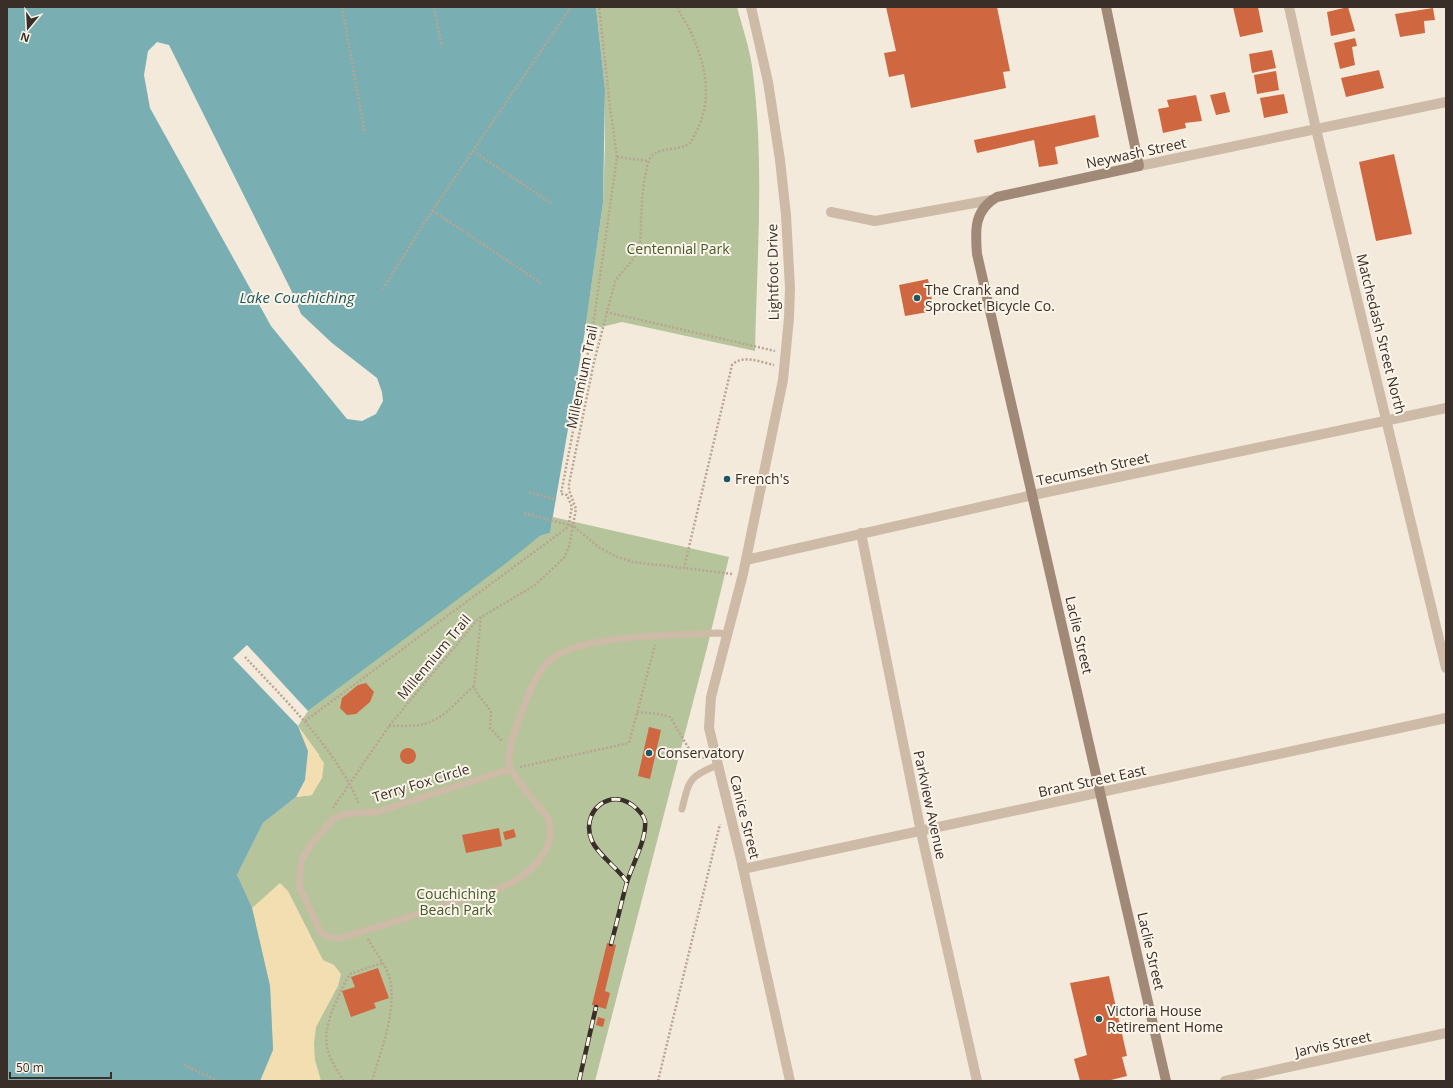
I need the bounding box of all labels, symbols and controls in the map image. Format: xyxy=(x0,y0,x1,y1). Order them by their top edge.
north arrow xyxy=(8,8,48,48)
text: N xyxy=(18,29,31,47)
street label: Neywash Street xyxy=(1084,133,1188,172)
street label: Lightfoot Drive xyxy=(762,223,783,320)
park label: Centennial Park xyxy=(626,239,730,258)
street label: Matchedash Street North xyxy=(1352,252,1411,416)
place label: The Crank and Sprocket Bicycle Co. xyxy=(925,280,1055,315)
water label: Lake Couchiching xyxy=(239,287,356,307)
marker: The Crank and Sprocket Bicycle Co. xyxy=(912,293,922,303)
street label: Millennium Trail xyxy=(561,323,602,430)
street label: Tecumseth Street xyxy=(1035,447,1151,490)
place label: French's xyxy=(735,469,790,488)
marker: French's xyxy=(722,474,732,484)
street label: Laclie Street xyxy=(1061,594,1098,676)
street label: Millennium Trail xyxy=(393,610,475,703)
place label: Conservatory xyxy=(657,743,745,762)
marker: Conservatory xyxy=(644,748,654,758)
street label: Parkview Avenue xyxy=(910,749,951,861)
street label: Terry Fox Circle xyxy=(370,759,472,806)
street label: Brant Street East xyxy=(1036,760,1148,801)
street label: Canice Street xyxy=(726,773,765,861)
park label: Couchiching Beach Park xyxy=(416,884,496,919)
street label: Laclie Street xyxy=(1133,910,1170,992)
place label: Victoria House Retirement Home xyxy=(1107,1001,1223,1036)
marker: Victoria House Retirement Home xyxy=(1094,1014,1104,1024)
street label: Jarvis Street xyxy=(1291,1026,1373,1061)
scale bar xyxy=(10,1054,111,1080)
text: 50 m xyxy=(16,1059,44,1076)

